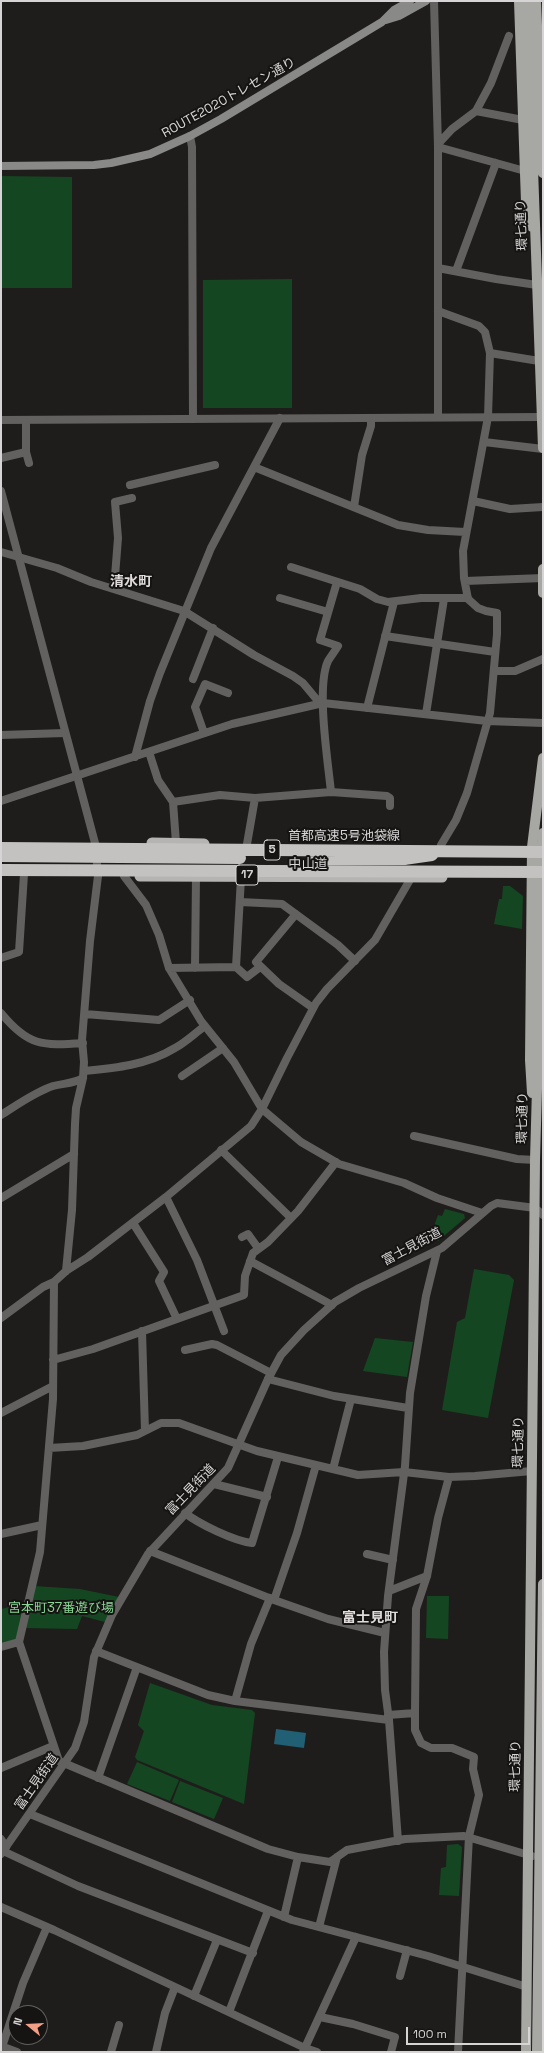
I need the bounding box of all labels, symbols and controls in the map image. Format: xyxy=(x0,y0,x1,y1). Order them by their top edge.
street label: ROUTE2020トレセン通り xyxy=(159,55,299,141)
street label: 環七通り xyxy=(513,199,531,251)
district label: 清水町 xyxy=(110,574,152,590)
street label: 首都高速5号池袋線 xyxy=(288,828,400,844)
road number: 5 xyxy=(264,840,280,860)
street label: 中山道 xyxy=(289,856,327,872)
road number: 17 xyxy=(236,865,258,885)
street label: 環七通り xyxy=(515,1092,531,1144)
street label: 富士見街道 xyxy=(380,1225,444,1269)
street label: 環七通り xyxy=(511,1416,527,1468)
street label: 富士見街道 xyxy=(163,1461,219,1519)
park label: 宮本町37番遊び場 xyxy=(8,1600,114,1616)
district label: 富士見町 xyxy=(342,1610,398,1626)
street label: 環七通り xyxy=(508,1740,524,1792)
street label: 富士見街道 xyxy=(12,1751,62,1813)
north arrow xyxy=(8,2005,48,2045)
text: N xyxy=(10,2016,25,2027)
scale bar xyxy=(408,2019,532,2045)
text: 100 m xyxy=(413,2026,447,2042)

